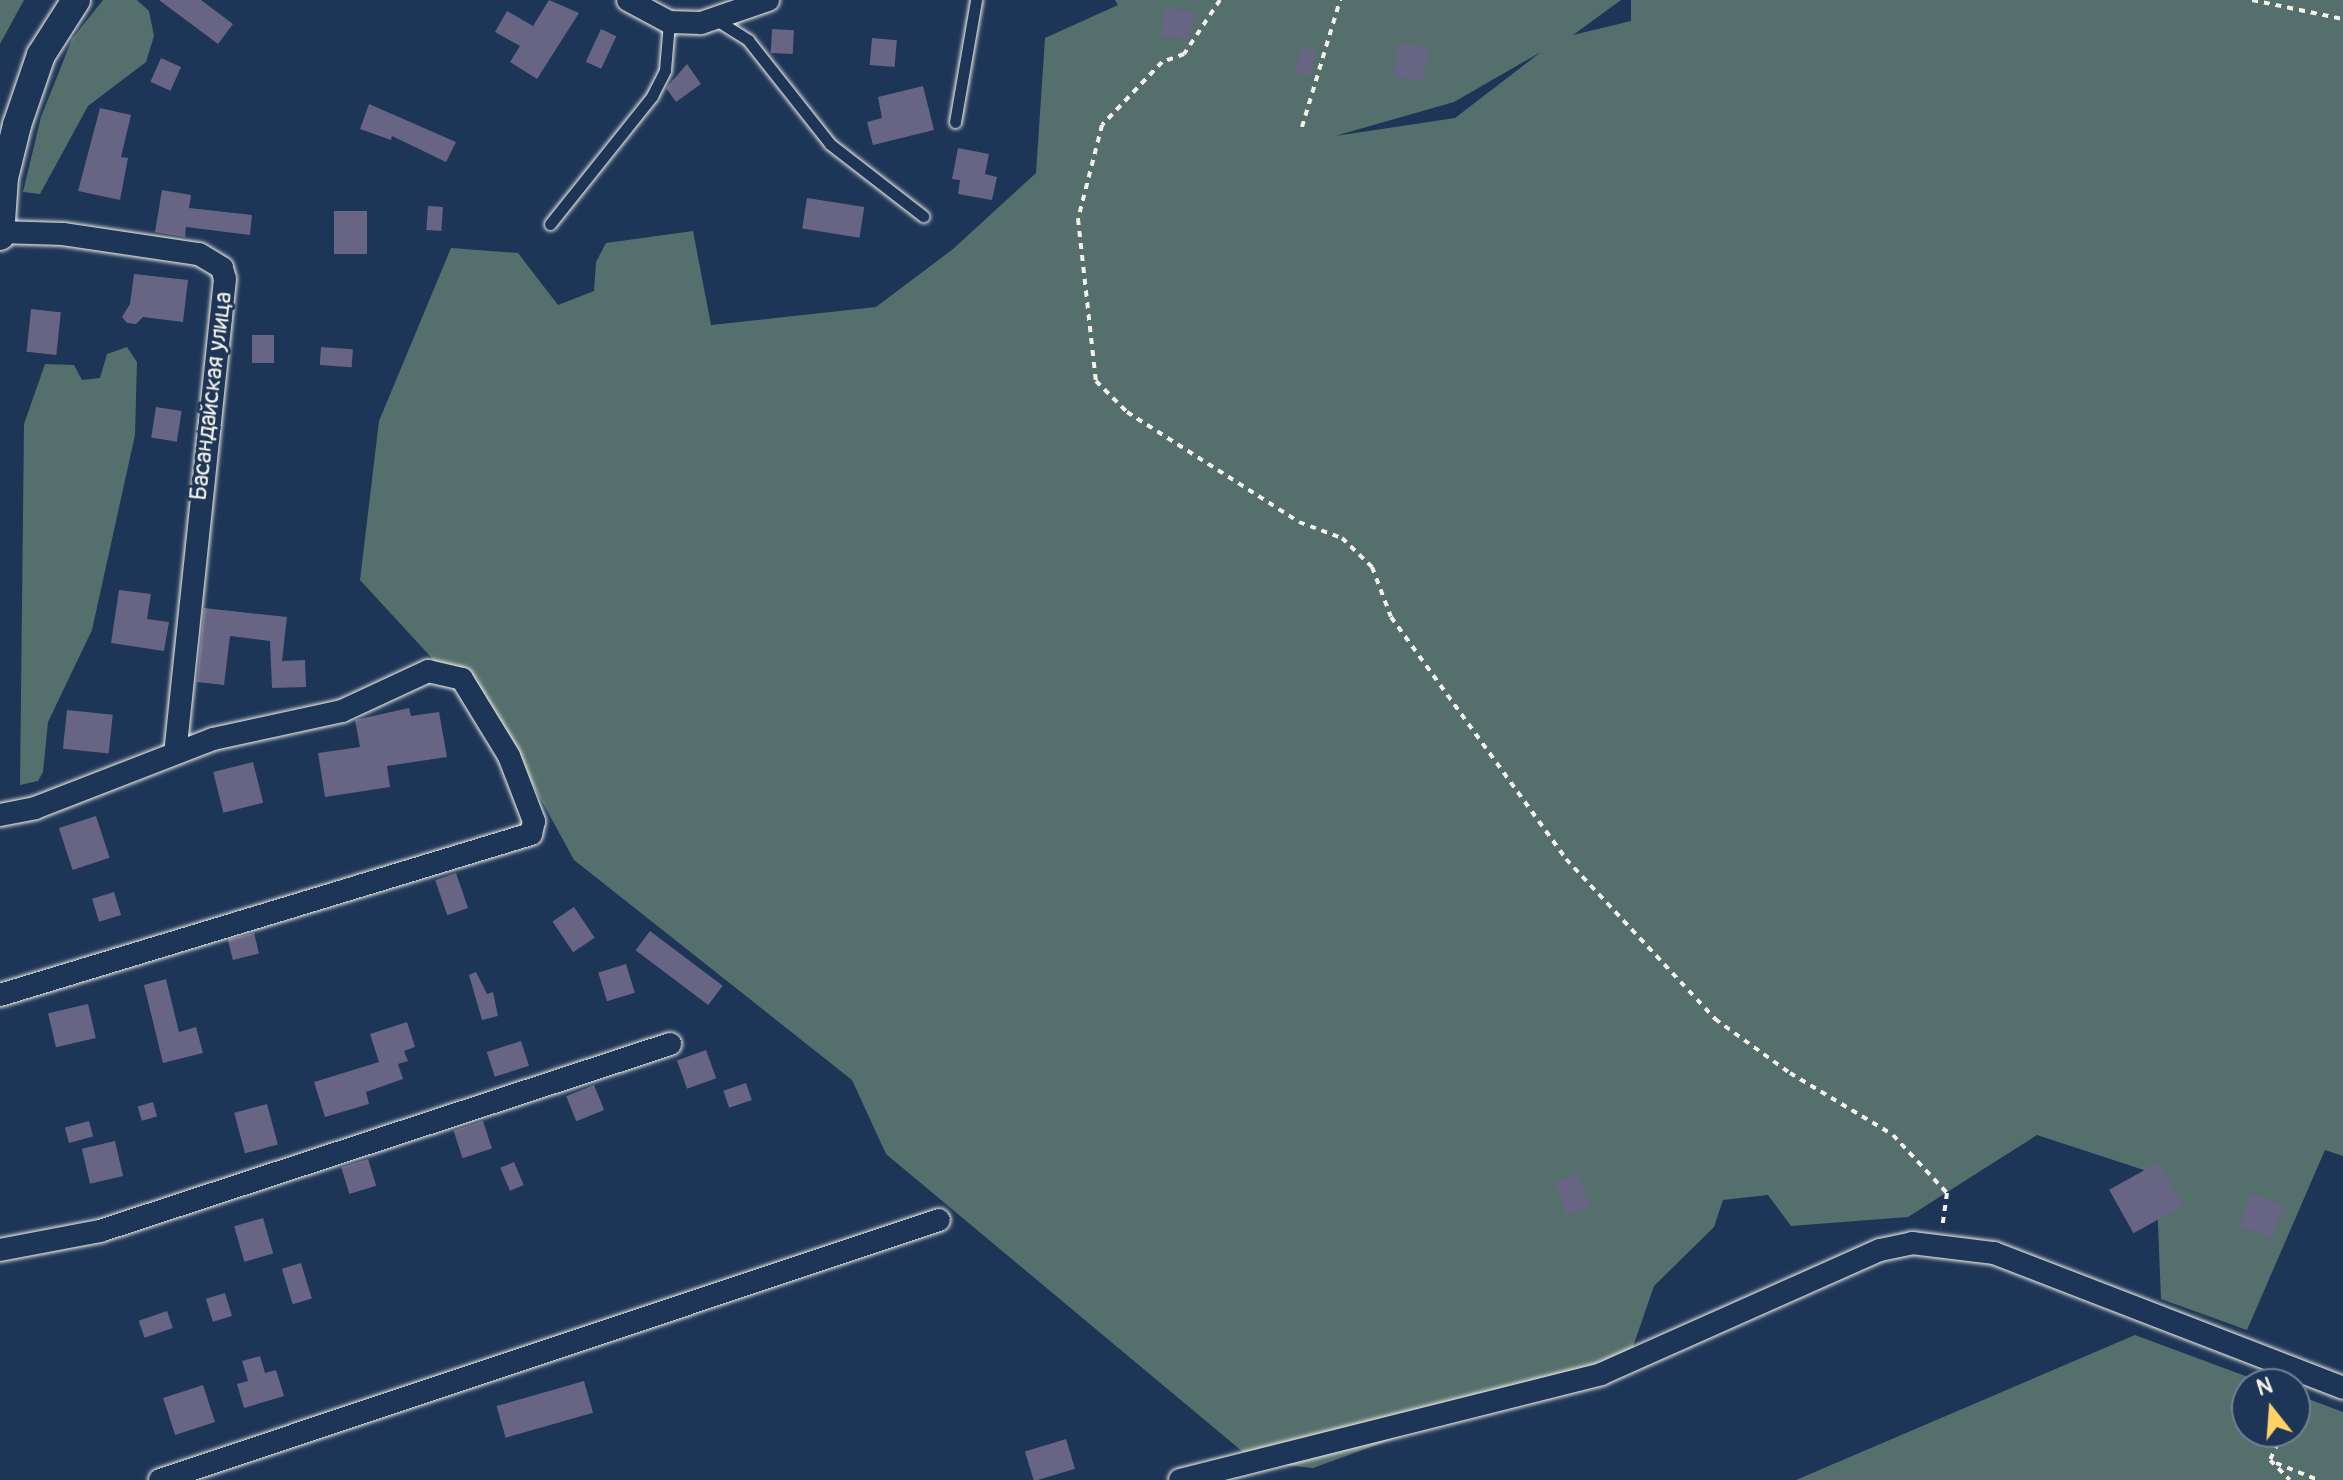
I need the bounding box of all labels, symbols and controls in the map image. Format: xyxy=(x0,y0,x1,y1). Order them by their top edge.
street label: Басандайская улица xyxy=(184,290,238,502)
north arrow xyxy=(2231,1368,2311,1448)
text: N xyxy=(2253,1371,2276,1403)

